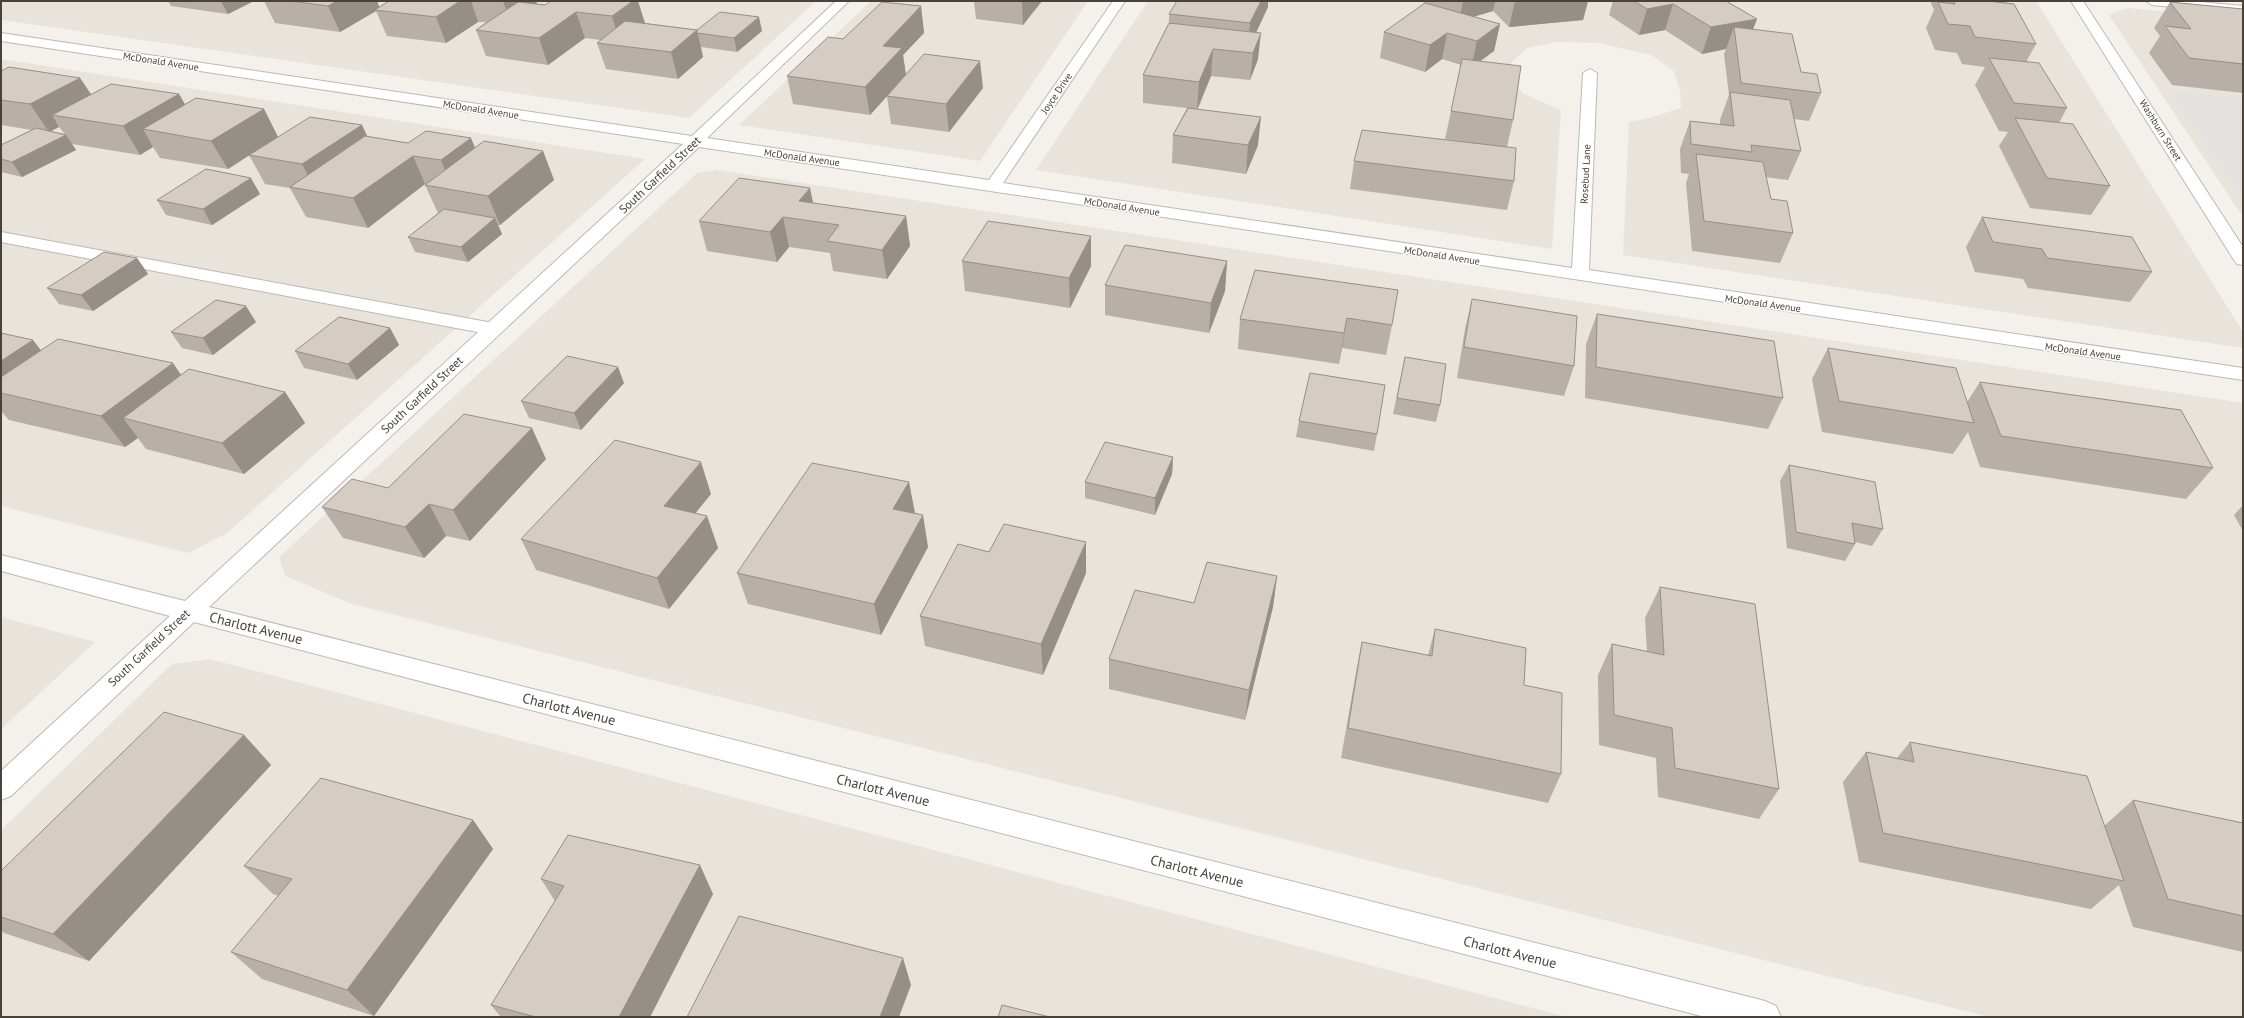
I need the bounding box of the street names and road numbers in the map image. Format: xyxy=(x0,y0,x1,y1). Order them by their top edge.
street label: McDonald Avenue xyxy=(122,49,200,74)
street label: Joyce Drive xyxy=(1037,70,1075,117)
street label: McDonald Avenue xyxy=(442,97,520,122)
street label: Washburn Street xyxy=(2136,97,2185,164)
street label: South Garfield Street xyxy=(615,133,704,217)
street label: Rosebud Lane xyxy=(1577,144,1594,204)
street label: McDonald Avenue xyxy=(763,146,841,169)
street label: McDonald Avenue xyxy=(1083,194,1161,219)
street label: McDonald Avenue xyxy=(1403,243,1481,268)
street label: McDonald Avenue xyxy=(1724,292,1802,315)
street label: McDonald Avenue xyxy=(2044,340,2122,363)
street label: South Garfield Street xyxy=(377,353,466,437)
street label: South Garfield Street xyxy=(104,606,193,690)
street label: Charlott Avenue xyxy=(208,608,304,648)
street label: Charlott Avenue xyxy=(521,689,617,729)
street label: Charlott Avenue xyxy=(835,770,931,810)
street label: Charlott Avenue xyxy=(1149,851,1245,891)
street label: Charlott Avenue xyxy=(1462,932,1558,972)

